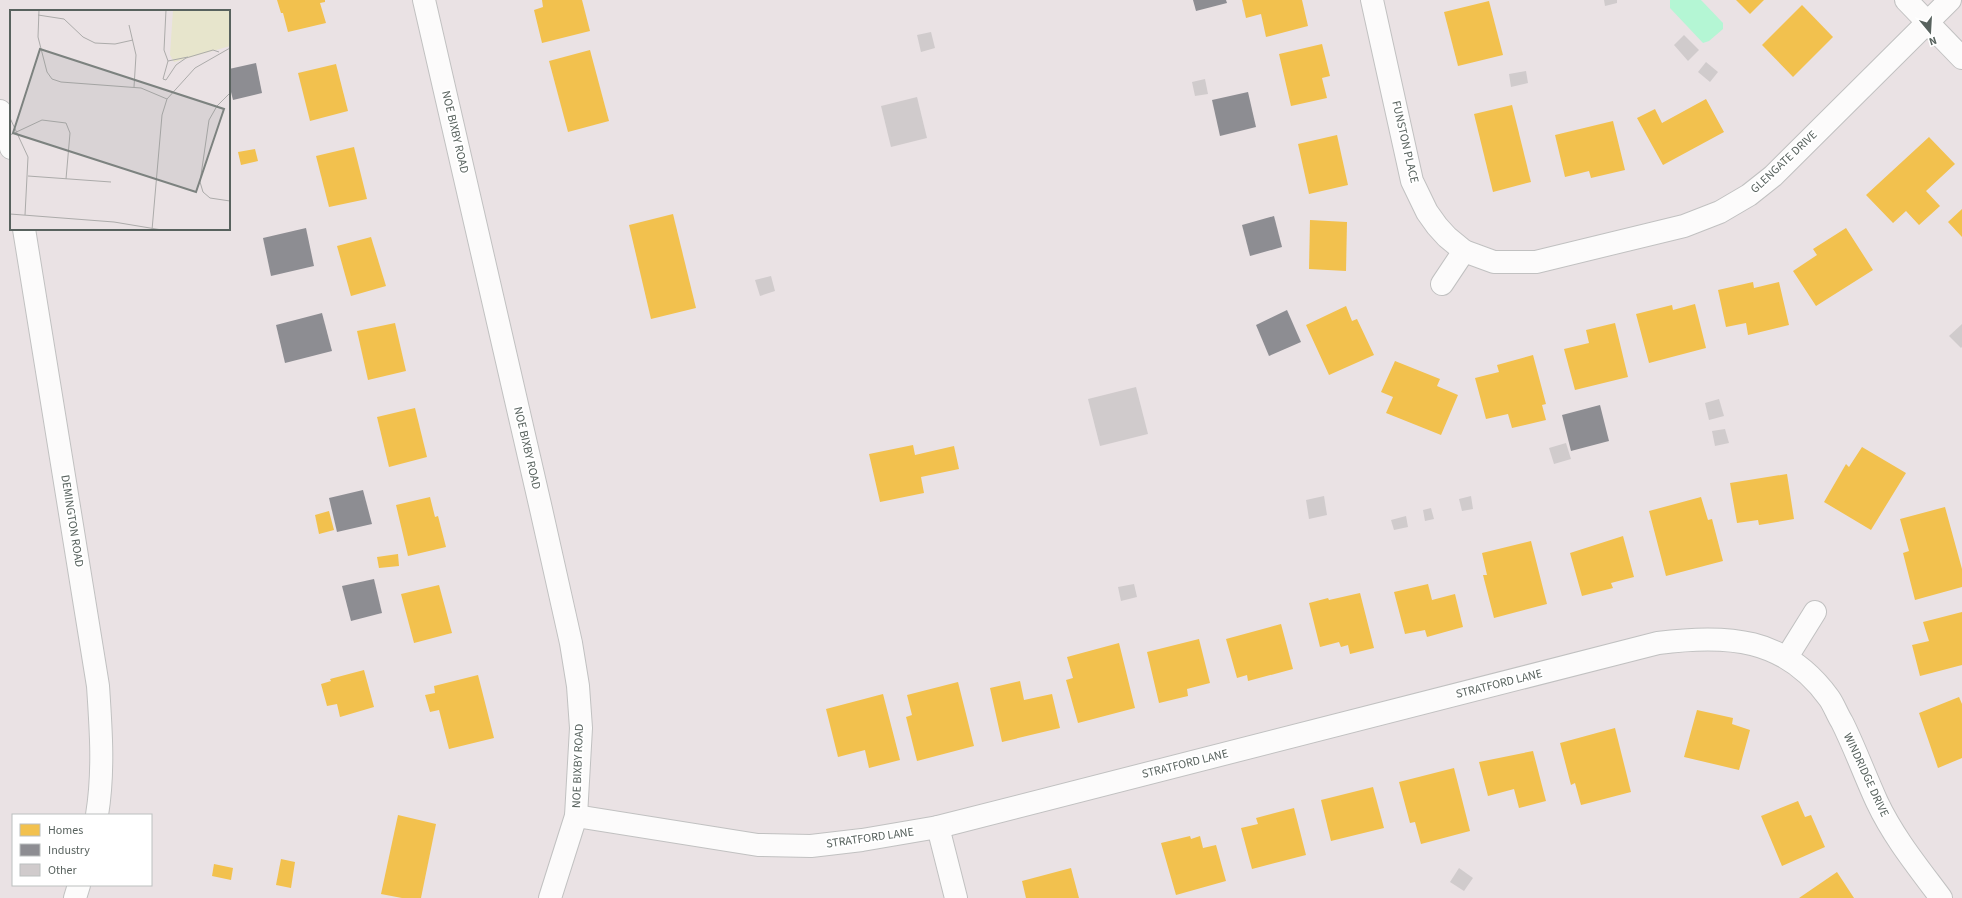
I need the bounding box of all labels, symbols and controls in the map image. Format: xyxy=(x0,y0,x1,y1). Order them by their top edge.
inset map xyxy=(10,10,230,230)
north arrow xyxy=(1910,12,1950,52)
text: N xyxy=(1927,33,1939,49)
street label: NOE BIXBY ROAD xyxy=(437,89,473,175)
street label: FUNSTON PLACE xyxy=(1387,99,1423,185)
street label: GLENGATE DRIVE xyxy=(1747,127,1821,197)
street label: NOE BIXBY ROAD xyxy=(509,405,545,491)
street label: DEMINGTON ROAD xyxy=(56,474,88,568)
street label: STRATFORD LANE xyxy=(1454,665,1544,703)
street label: NOE BIXBY ROAD xyxy=(568,724,588,808)
street label: WINDRIDGE DRIVE xyxy=(1839,730,1893,820)
street label: STRATFORD LANE xyxy=(1140,745,1230,783)
legend xyxy=(12,814,152,886)
text: Homes xyxy=(48,822,83,839)
street label: STRATFORD LANE xyxy=(825,823,915,853)
text: Industry xyxy=(48,842,90,859)
text: Other xyxy=(48,862,78,879)

